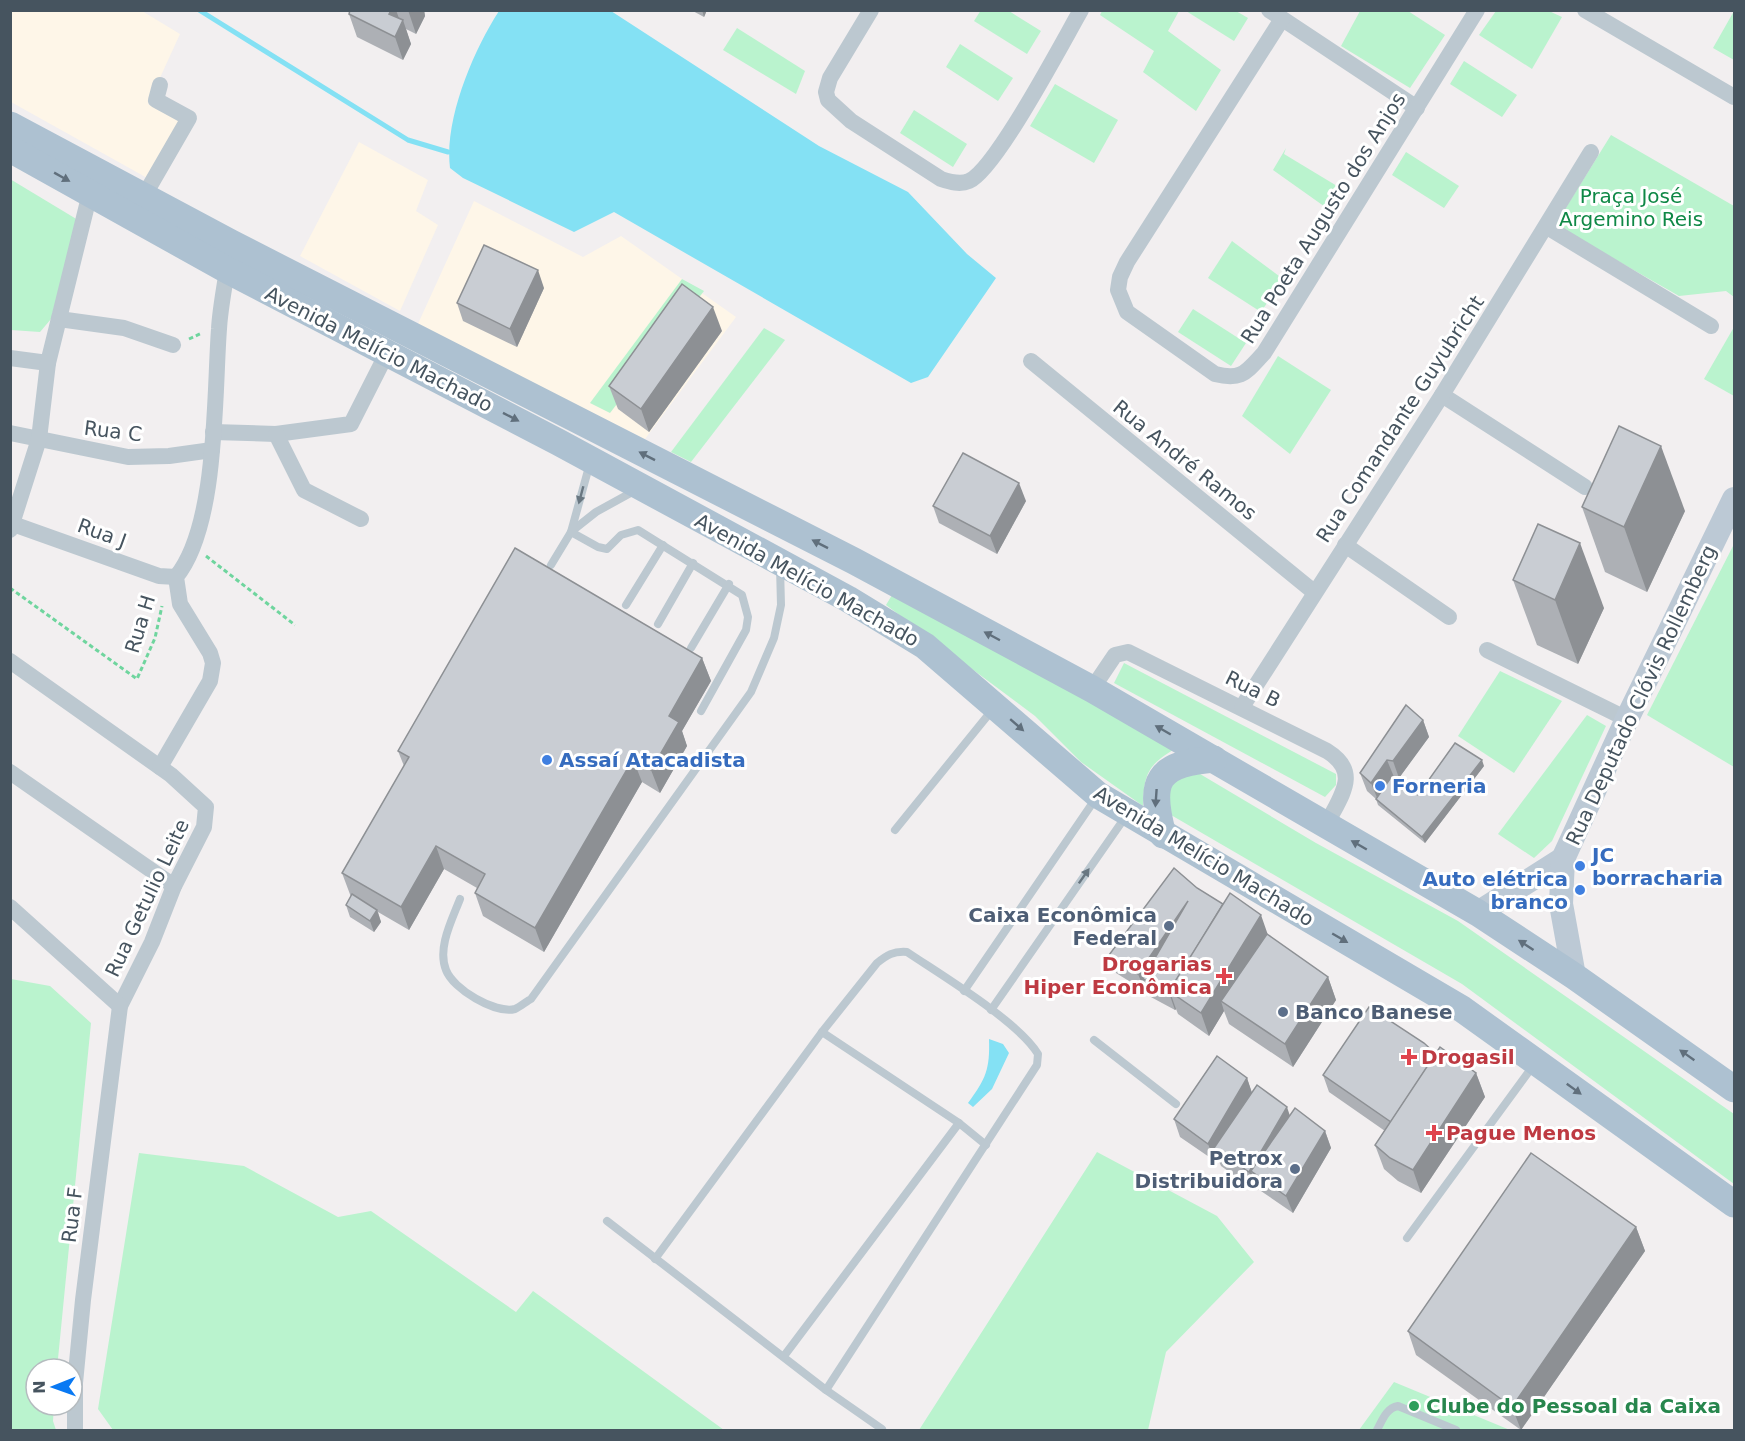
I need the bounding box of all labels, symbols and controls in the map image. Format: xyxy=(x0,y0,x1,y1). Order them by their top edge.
street label: Rua Poeta Augusto dos Anjos xyxy=(1236,88,1410,348)
one-way arrow xyxy=(53,172,70,182)
park label: Praça José Argemino Reis xyxy=(1559,184,1703,231)
street label: Avenida Melício Machado xyxy=(261,281,497,417)
street label: Rua Comandante Guyubricht xyxy=(1311,291,1489,547)
street label: Rua André Ramos xyxy=(1108,395,1262,525)
one-way arrow xyxy=(503,412,520,422)
street label: Rua C xyxy=(83,416,143,446)
one-way arrow xyxy=(638,451,655,460)
one-way arrow xyxy=(576,487,585,505)
street label: Avenida Melício Machado xyxy=(691,508,923,652)
street label: Rua J xyxy=(74,513,130,553)
one-way arrow xyxy=(812,540,829,549)
street label: Rua Deputado Clóvis Rollemberg xyxy=(1561,541,1721,849)
street label: Rua H xyxy=(120,592,160,656)
one-way arrow xyxy=(984,631,1001,641)
street label: Rua B xyxy=(1222,665,1284,713)
one-way arrow xyxy=(1009,718,1024,731)
one-way arrow xyxy=(1154,725,1171,735)
place label: Assaí Atacadista xyxy=(559,748,746,772)
marker: Assaí Atacadista xyxy=(540,753,554,767)
place label: Forneria xyxy=(1392,774,1486,798)
marker: Forneria xyxy=(1373,779,1387,793)
street label: Avenida Melício Machado xyxy=(1090,781,1318,931)
one-way arrow xyxy=(1152,789,1161,808)
street label: Rua Getulio Leite xyxy=(100,815,194,981)
one-way arrow xyxy=(1351,839,1367,850)
place label: JC borracharia xyxy=(1590,843,1723,890)
marker: JC borracharia xyxy=(1573,859,1587,873)
place label: Auto elétrica branco xyxy=(1422,867,1568,914)
one-way arrow xyxy=(1078,869,1090,885)
marker: Auto elétrica branco xyxy=(1573,883,1587,897)
place label: Caixa Econômica Federal xyxy=(968,903,1157,950)
marker: Caixa Econômica Federal xyxy=(1162,919,1176,933)
one-way arrow xyxy=(1332,933,1349,943)
one-way arrow xyxy=(1518,939,1534,950)
place label: Drogarias Hiper Econômica xyxy=(1023,952,1212,999)
marker: Drogarias Hiper Econômica xyxy=(1217,969,1231,983)
place label: Banco Banese xyxy=(1295,1000,1453,1024)
marker: Banco Banese xyxy=(1276,1005,1290,1019)
place label: Drogasil xyxy=(1421,1045,1515,1069)
one-way arrow xyxy=(1679,1049,1695,1061)
marker: Drogasil xyxy=(1402,1050,1416,1064)
one-way arrow xyxy=(1566,1083,1582,1095)
place label: Pague Menos xyxy=(1446,1121,1596,1145)
marker: Pague Menos xyxy=(1427,1126,1441,1140)
place label: Petrox Distribuidora xyxy=(1135,1146,1283,1193)
marker: Petrox Distribuidora xyxy=(1288,1162,1302,1176)
street label: Rua F xyxy=(57,1186,87,1244)
north arrow xyxy=(24,1357,84,1417)
text: N xyxy=(30,1380,49,1394)
place label: Clube do Pessoal da Caixa xyxy=(1426,1394,1721,1418)
marker: Clube do Pessoal da Caixa xyxy=(1407,1399,1421,1413)

